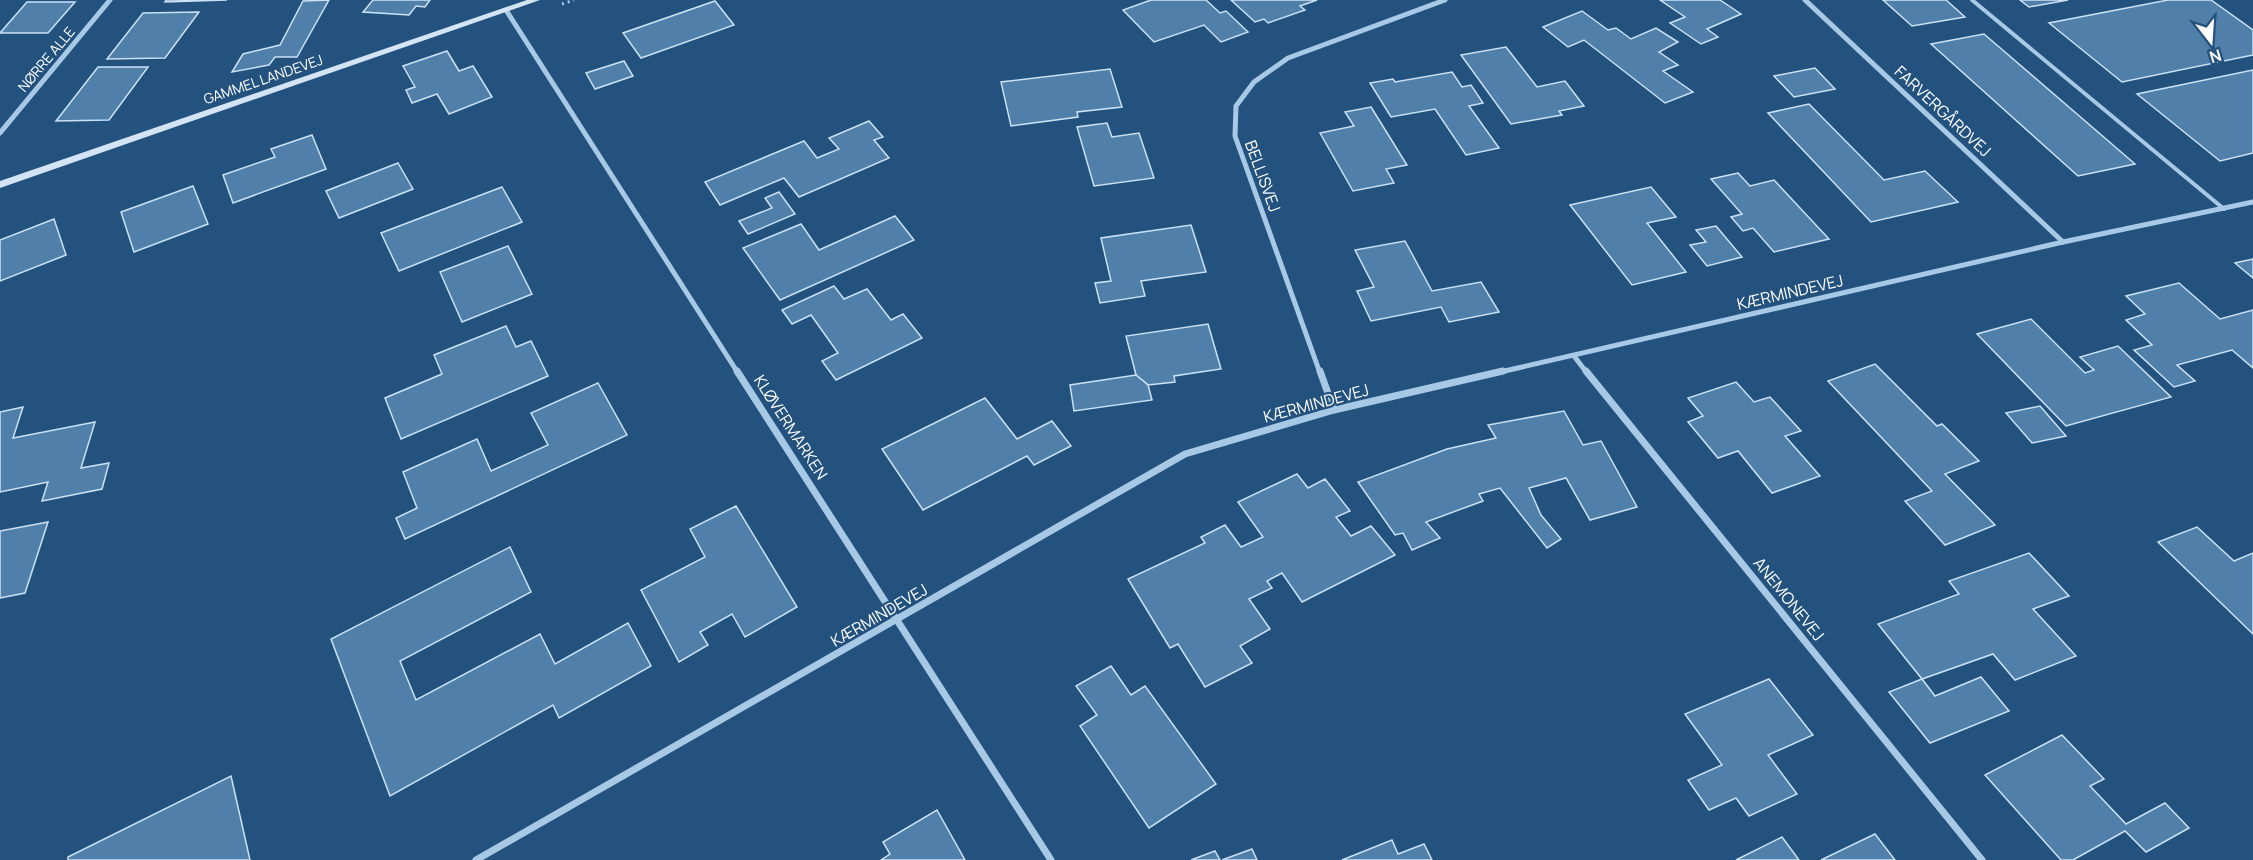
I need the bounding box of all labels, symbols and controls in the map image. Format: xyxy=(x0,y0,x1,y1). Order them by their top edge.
north arrow xyxy=(2181,12,2241,72)
street label: NØRRE ALLE xyxy=(13,23,79,95)
text: N xyxy=(2207,44,2224,69)
street label: GAMMEL LANDEVEJ xyxy=(201,50,325,108)
street label: FARVERGÅRDVEJ xyxy=(1890,60,1996,162)
street label: BELLISVEJ xyxy=(1240,137,1286,215)
street label: KÆRMINDEVEJ xyxy=(1735,269,1845,315)
street label: KLØVERMARKEN xyxy=(749,370,833,484)
street label: KÆRMINDEVEJ xyxy=(1261,378,1371,428)
street label: ANEMONEVEJ xyxy=(1749,553,1829,645)
street label: KÆRMINDEVEJ xyxy=(827,578,931,652)

